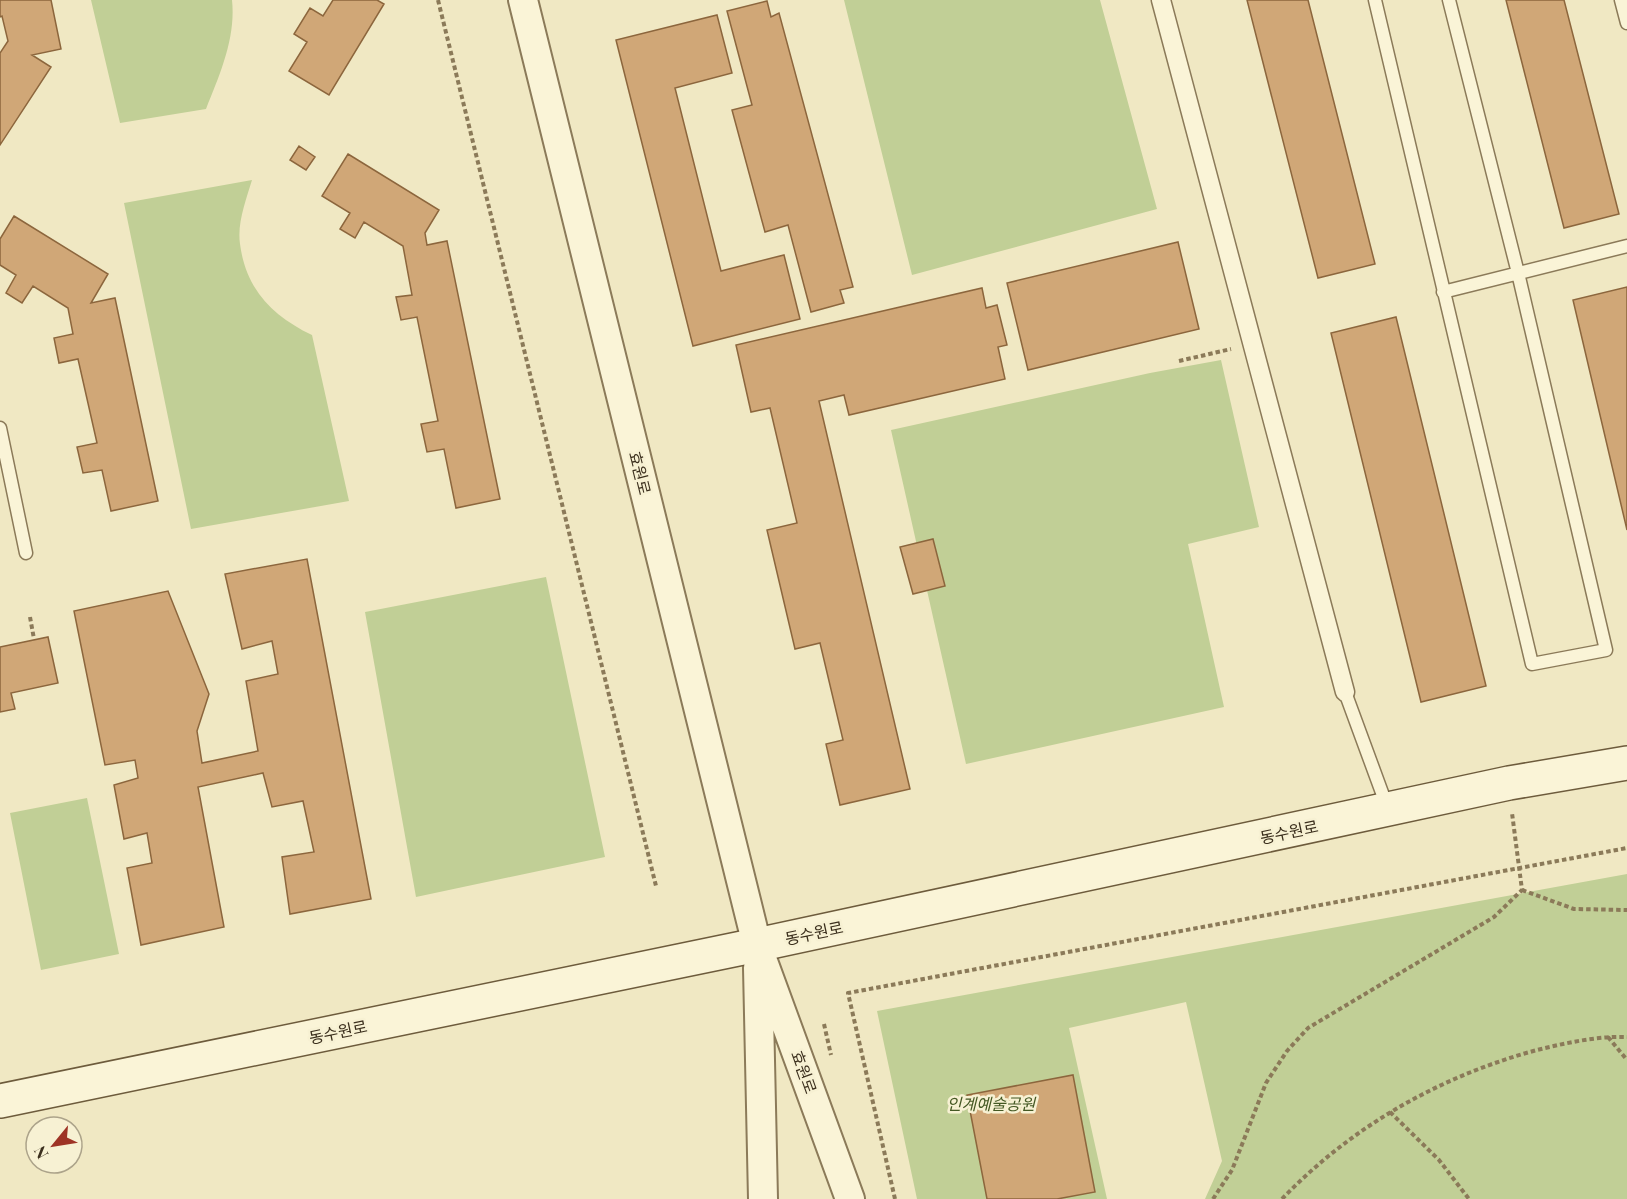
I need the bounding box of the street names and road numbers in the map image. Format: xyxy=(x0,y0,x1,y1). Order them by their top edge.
street label: 효원로 xyxy=(625,449,656,497)
street label: 동수원로 xyxy=(1258,815,1320,848)
street label: 동수원로 xyxy=(783,916,845,949)
street label: 동수원로 xyxy=(307,1015,369,1048)
street label: 효원로 xyxy=(787,1047,822,1096)

